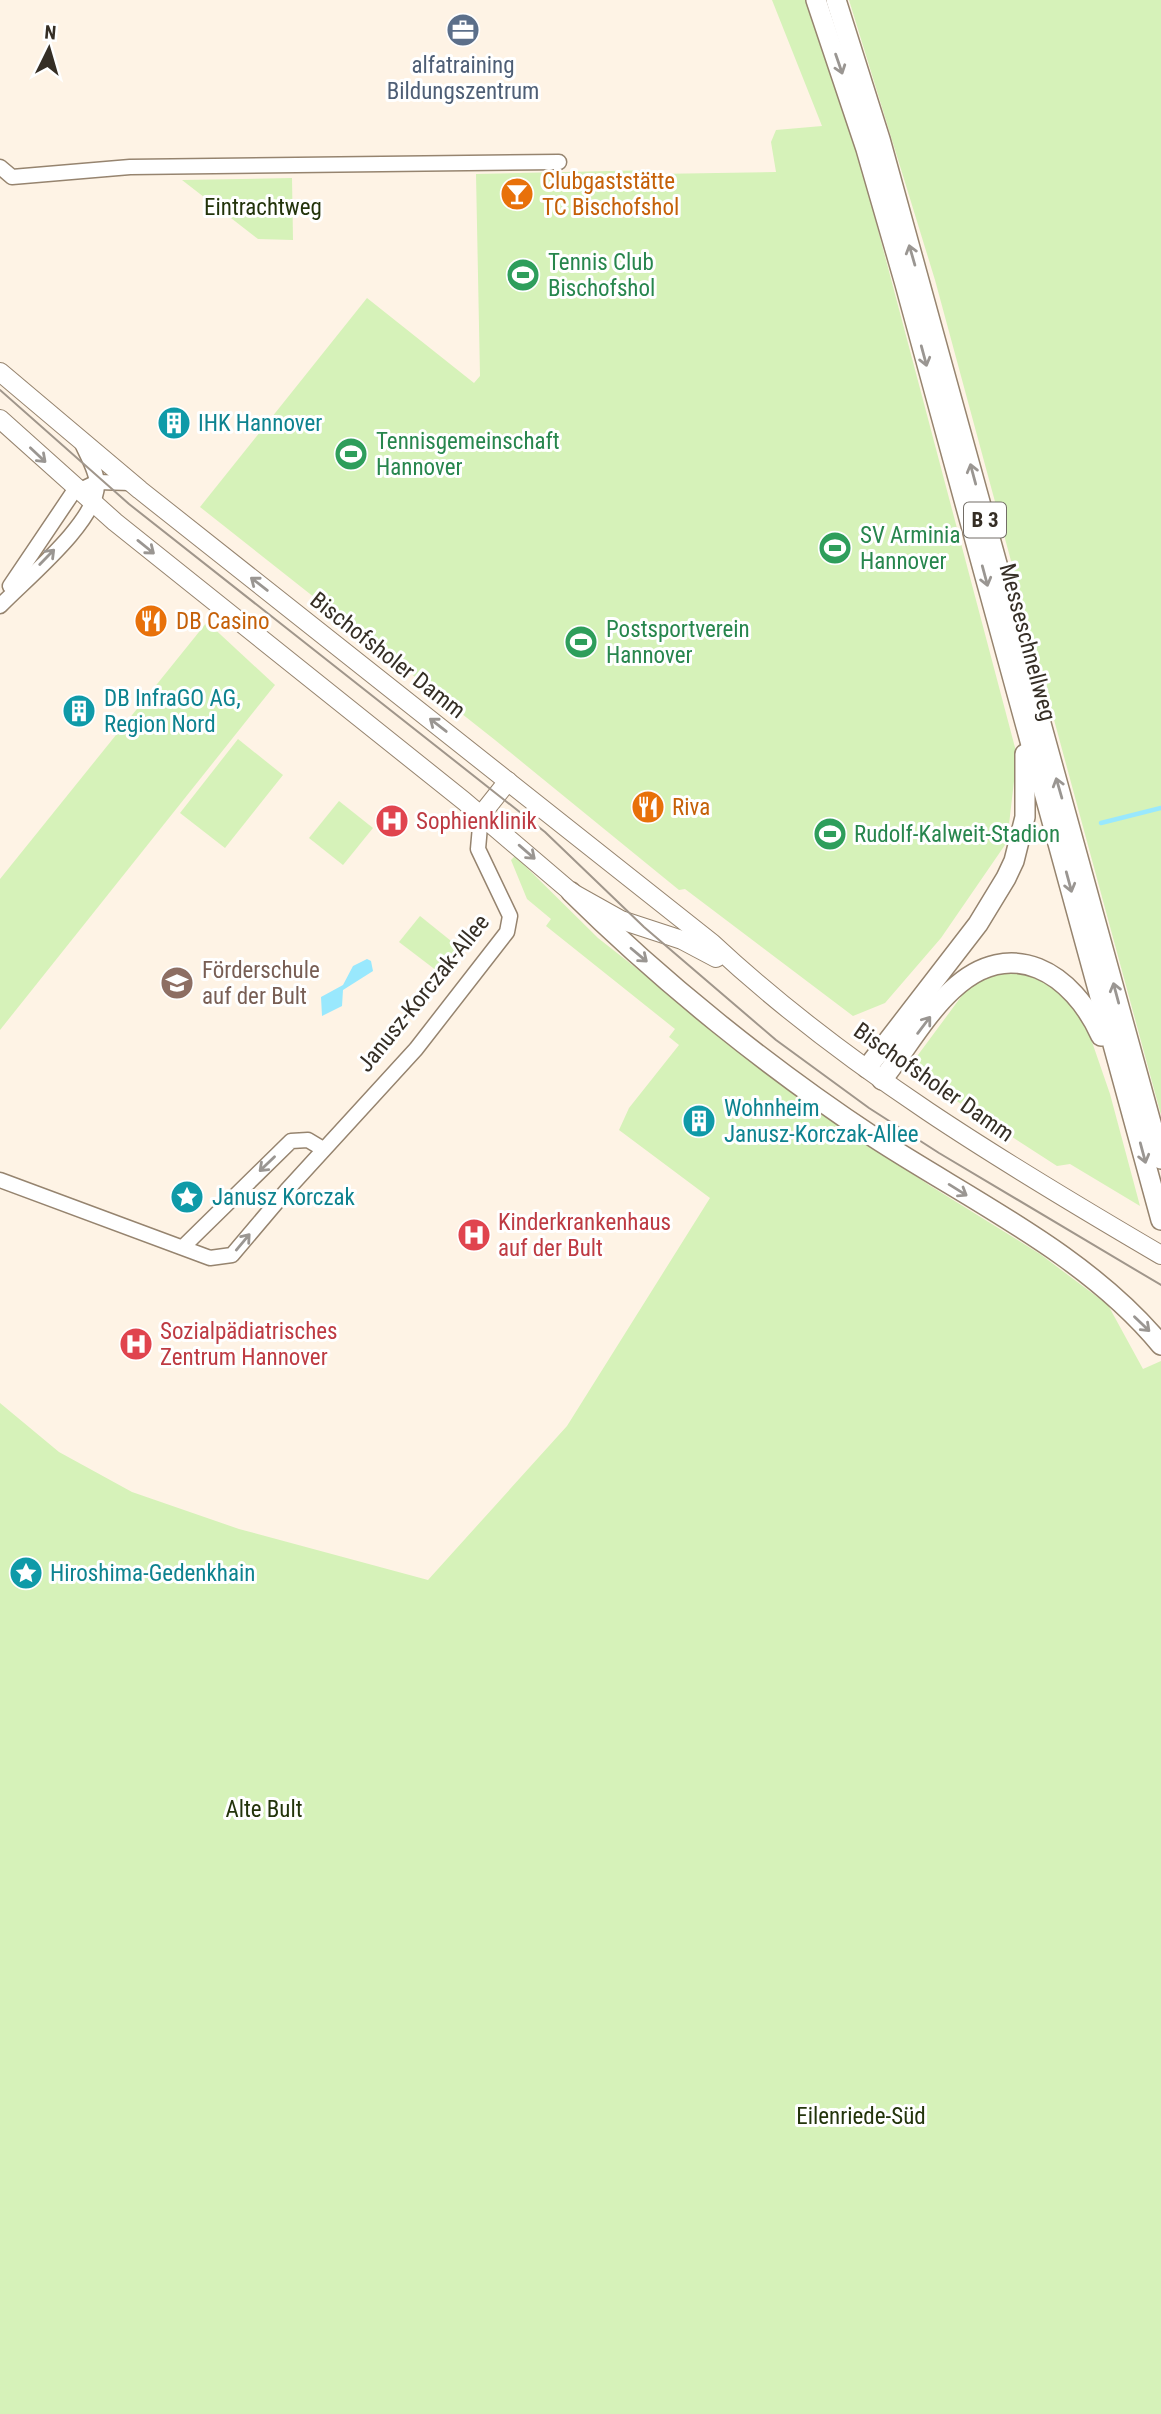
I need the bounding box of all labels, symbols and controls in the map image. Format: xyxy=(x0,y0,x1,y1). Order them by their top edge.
office icon: alfatraining Bildungszentrum xyxy=(444,11,482,49)
north arrow xyxy=(14,14,84,84)
text: N xyxy=(44,21,57,45)
place label: alfatraining Bildungszentrum xyxy=(387,52,539,105)
one-way arrow xyxy=(833,53,846,75)
place label: Clubgaststätte TC Bischofshol xyxy=(542,168,679,221)
bar icon: Clubgaststätte TC Bischofshol xyxy=(498,175,536,213)
park label: Eintrachtweg xyxy=(204,194,322,221)
one-way arrow xyxy=(905,244,918,266)
place label: Tennis Club Bischofshol xyxy=(548,249,655,302)
sports icon: Tennis Club Bischofshol xyxy=(504,256,542,294)
one-way arrow xyxy=(919,345,932,367)
building icon: IHK Hannover xyxy=(155,404,193,442)
place label: IHK Hannover xyxy=(198,410,322,437)
place label: Tennisgemeinschaft Hannover xyxy=(376,428,560,481)
sports icon: Tennisgemeinschaft Hannover xyxy=(332,435,370,473)
one-way arrow xyxy=(29,447,47,463)
one-way arrow xyxy=(965,463,978,485)
road number: B 3 xyxy=(964,503,1006,538)
place label: SV Arminia Hannover xyxy=(860,522,960,575)
sports icon: SV Arminia Hannover xyxy=(816,529,854,567)
one-way arrow xyxy=(137,540,155,555)
one-way arrow xyxy=(39,549,56,566)
street label: Messeschnellweg xyxy=(994,561,1061,724)
one-way arrow xyxy=(979,565,992,587)
one-way arrow xyxy=(251,576,269,591)
street label: Bischofsholer Damm xyxy=(305,587,471,724)
restaurant icon: DB Casino xyxy=(132,602,170,640)
place label: DB Casino xyxy=(176,608,269,635)
place label: Postsportverein Hannover xyxy=(606,616,750,669)
sports icon: Postsportverein Hannover xyxy=(562,623,600,661)
place label: DB InfraGO AG, Region Nord xyxy=(104,685,241,738)
building icon: DB InfraGO AG, Region Nord xyxy=(60,692,98,730)
one-way arrow xyxy=(429,717,447,732)
one-way arrow xyxy=(1052,777,1065,799)
restaurant icon: Riva xyxy=(629,788,667,826)
place label: Riva xyxy=(672,794,710,821)
hospital icon: Sophienklinik xyxy=(373,802,411,840)
place label: Sophienklinik xyxy=(416,808,537,835)
sports icon: Rudolf-Kalweit-Stadion xyxy=(811,815,849,853)
place label: Rudolf-Kalweit-Stadion xyxy=(854,821,1060,848)
one-way arrow xyxy=(518,844,536,860)
one-way arrow xyxy=(1063,871,1076,893)
street label: Janusz-Korczak-Allee xyxy=(352,909,495,1077)
one-way arrow xyxy=(630,947,648,963)
place label: Förderschule auf der Bult xyxy=(202,957,320,1010)
school or university icon: Förderschule auf der Bult xyxy=(158,964,196,1002)
one-way arrow xyxy=(1109,982,1122,1005)
street label: Bischofsholer Damm xyxy=(848,1017,1019,1148)
one-way arrow xyxy=(916,1017,931,1035)
place label: Wohnheim Janusz-Korczak-Allee xyxy=(724,1095,918,1148)
building icon: Wohnheim Janusz-Korczak-Allee xyxy=(680,1102,718,1140)
one-way arrow xyxy=(1137,1141,1150,1163)
one-way arrow xyxy=(259,1156,276,1173)
place icon: Janusz Korczak xyxy=(168,1178,206,1216)
one-way arrow xyxy=(948,1183,967,1198)
place label: Janusz Korczak xyxy=(212,1184,356,1211)
place label: Kinderkrankenhaus auf der Bult xyxy=(498,1209,671,1262)
hospital icon: Kinderkrankenhaus auf der Bult xyxy=(455,1216,493,1254)
one-way arrow xyxy=(236,1233,251,1251)
one-way arrow xyxy=(1133,1315,1150,1332)
place label: Sozialpädiatrisches Zentrum Hannover xyxy=(160,1318,338,1371)
hospital icon: Sozialpädiatrisches Zentrum Hannover xyxy=(117,1325,155,1363)
place icon: Hiroshima-Gedenkhain xyxy=(7,1554,45,1592)
place label: Hiroshima-Gedenkhain xyxy=(50,1560,255,1587)
park label: Alte Bult xyxy=(225,1796,303,1823)
park label: Eilenriede-Süd xyxy=(796,2103,926,2130)

